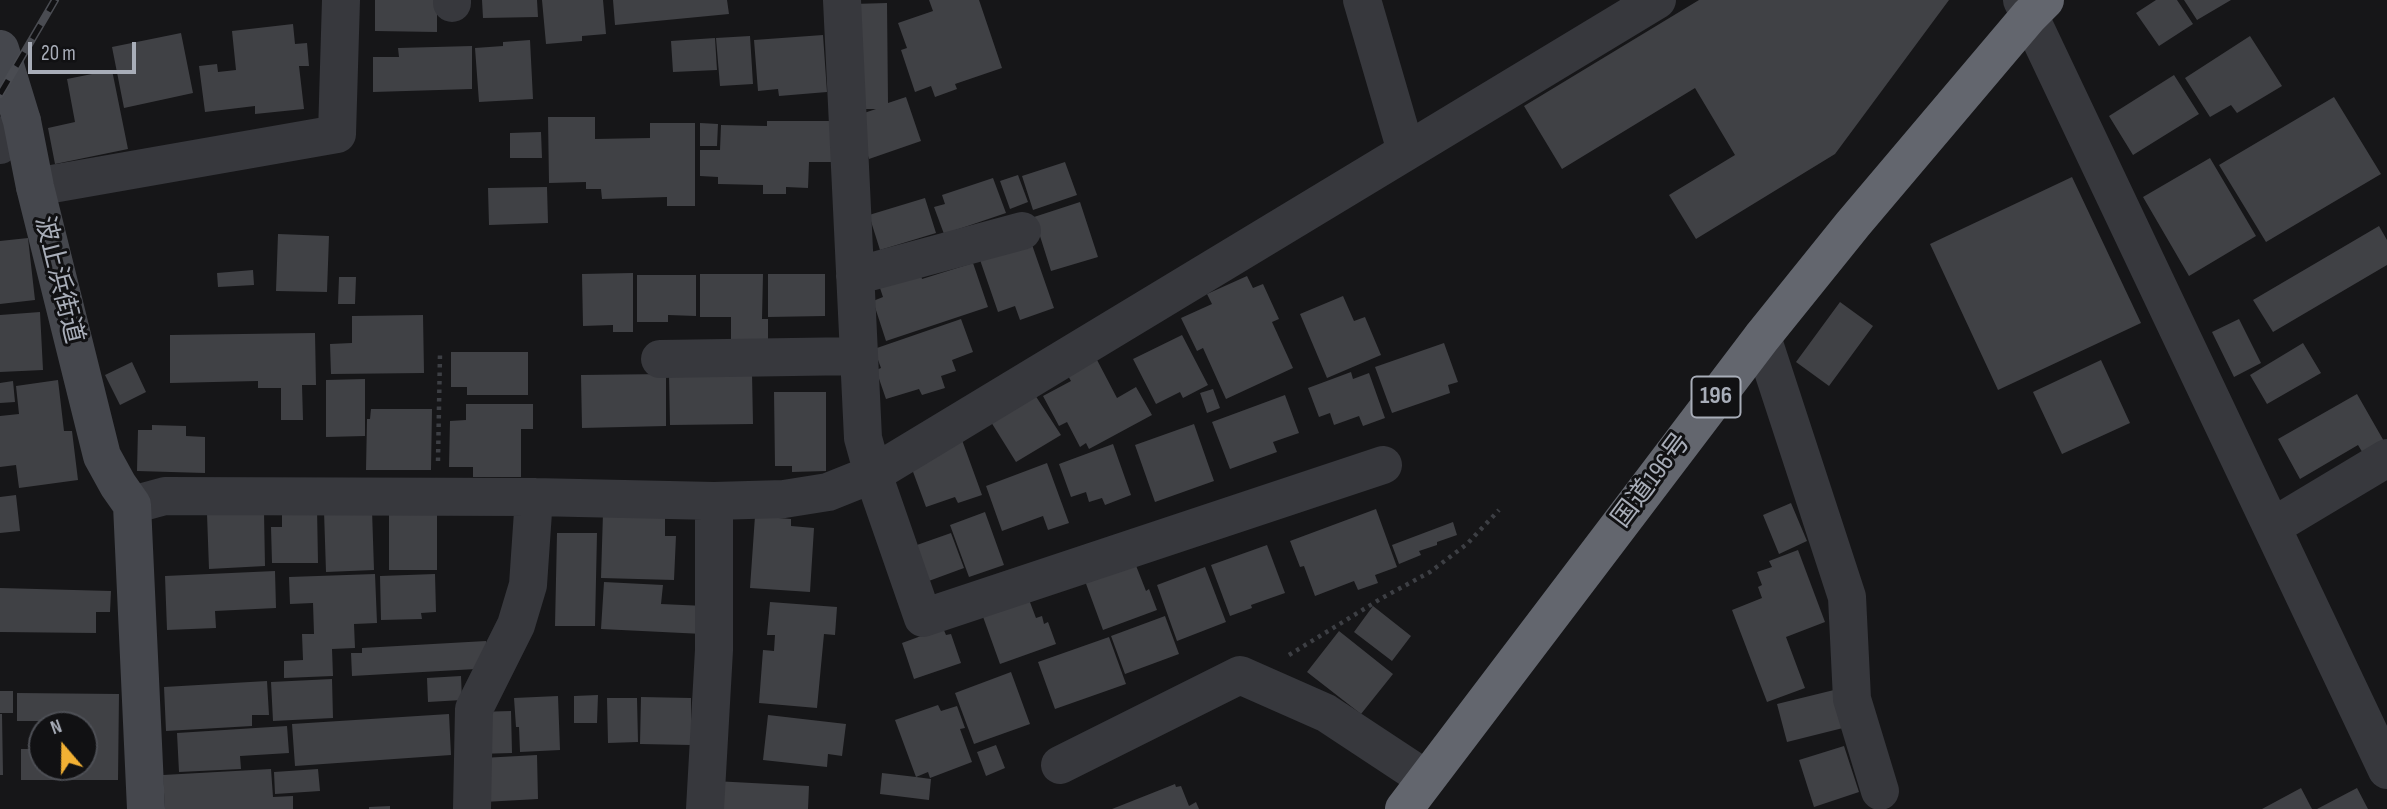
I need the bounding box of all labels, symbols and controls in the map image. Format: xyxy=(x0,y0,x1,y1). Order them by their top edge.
scale bar xyxy=(32,28,140,72)
text: 20 m xyxy=(41,41,76,66)
street label: 波止浜街道 xyxy=(27,213,89,347)
road number: 196 xyxy=(1692,376,1740,418)
street label: 国道196号 xyxy=(1606,428,1698,534)
north arrow xyxy=(28,711,98,781)
text: N xyxy=(48,715,65,740)

